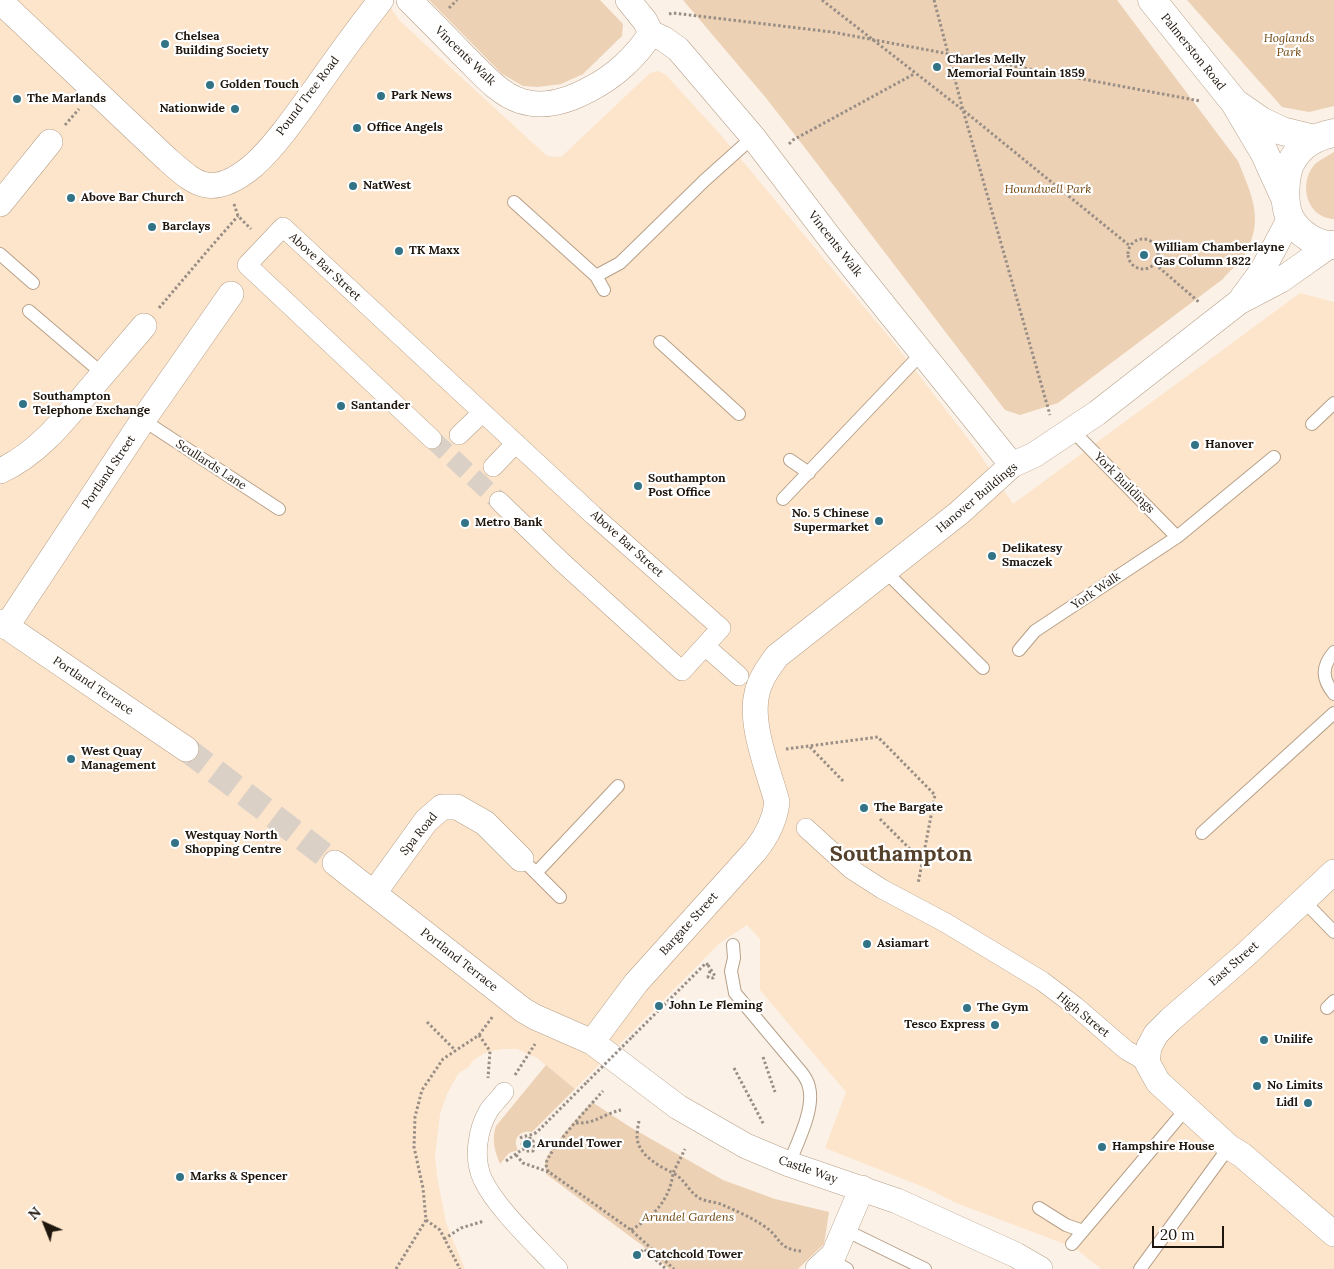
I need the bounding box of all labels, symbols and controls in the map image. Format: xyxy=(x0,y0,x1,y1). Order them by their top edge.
street label: Palmerston Road xyxy=(1158,11,1228,93)
street label: Vincents Walk xyxy=(432,23,498,89)
place label: Chelsea Building Society xyxy=(175,30,269,58)
park label: Hoglands Park xyxy=(1264,32,1314,60)
marker: Chelsea Building Society xyxy=(159,38,171,50)
place label: Charles Melly Memorial Fountain 1859 xyxy=(947,53,1085,81)
street label: Pound Tree Road xyxy=(274,54,342,138)
marker: Charles Melly Memorial Fountain 1859 xyxy=(931,61,943,73)
place label: Golden Touch xyxy=(220,78,299,92)
marker: Golden Touch xyxy=(204,79,216,91)
place label: Park News xyxy=(391,89,452,103)
marker: Park News xyxy=(375,90,387,102)
place label: The Marlands xyxy=(27,92,106,106)
marker: The Marlands xyxy=(11,93,23,105)
place label: Nationwide xyxy=(159,102,225,116)
marker: Nationwide xyxy=(229,103,241,115)
place label: Office Angels xyxy=(367,121,443,135)
marker: Office Angels xyxy=(351,122,363,134)
place label: NatWest xyxy=(363,179,411,193)
marker: NatWest xyxy=(347,180,359,192)
park label: Houndwell Park xyxy=(1005,183,1091,197)
place label: Above Bar Church xyxy=(81,191,184,205)
marker: Above Bar Church xyxy=(65,192,77,204)
street label: Vincents Walk xyxy=(805,208,865,280)
place label: Barclays xyxy=(162,220,210,234)
marker: Barclays xyxy=(146,221,158,233)
street label: Above Bar Street xyxy=(286,230,364,304)
place label: William Chamberlayne Gas Column 1822 xyxy=(1154,241,1284,269)
place label: TK Maxx xyxy=(409,244,460,258)
marker: TK Maxx xyxy=(393,245,405,257)
marker: William Chamberlayne Gas Column 1822 xyxy=(1138,249,1150,261)
place label: Southampton Telephone Exchange xyxy=(33,390,150,418)
marker: Southampton Telephone Exchange xyxy=(17,398,29,410)
place label: Santander xyxy=(351,399,410,413)
marker: Santander xyxy=(335,400,347,412)
street label: Portland Street xyxy=(79,433,139,511)
street label: Scullards Lane xyxy=(173,437,249,493)
place label: Hanover xyxy=(1205,438,1254,452)
marker: Hanover xyxy=(1189,439,1201,451)
street label: York Buildings xyxy=(1091,450,1157,516)
street label: Hanover Buildings xyxy=(933,460,1021,536)
place label: Southampton Post Office xyxy=(648,472,726,500)
marker: Southampton Post Office xyxy=(632,480,644,492)
street label: Above Bar Street xyxy=(588,507,666,581)
place label: No. 5 Chinese Supermarket xyxy=(792,507,869,535)
marker: No. 5 Chinese Supermarket xyxy=(873,515,885,527)
place label: Metro Bank xyxy=(475,516,542,530)
marker: Metro Bank xyxy=(459,517,471,529)
place label: Delikatesy Smaczek xyxy=(1002,542,1062,570)
marker: Delikatesy Smaczek xyxy=(986,550,998,562)
street label: York Walk xyxy=(1069,569,1123,613)
street label: Portland Terrace xyxy=(50,654,136,718)
place label: West Quay Management xyxy=(81,745,156,773)
marker: West Quay Management xyxy=(65,753,77,765)
place label: The Bargate xyxy=(874,801,943,815)
marker: The Bargate xyxy=(858,802,870,814)
street label: Spa Road xyxy=(397,810,441,858)
place label: Westquay North Shopping Centre xyxy=(185,829,282,857)
marker: Westquay North Shopping Centre xyxy=(169,837,181,849)
district label: Southampton xyxy=(830,842,972,868)
street label: Bargate Street xyxy=(657,890,721,958)
street label: Portland Terrace xyxy=(417,925,501,995)
place label: Asiamart xyxy=(877,937,929,951)
marker: Asiamart xyxy=(861,938,873,950)
street label: East Street xyxy=(1206,939,1262,989)
street label: High Street xyxy=(1054,989,1112,1041)
place label: John Le Fleming xyxy=(669,999,762,1013)
marker: John Le Fleming xyxy=(653,1000,665,1012)
place label: The Gym xyxy=(977,1001,1028,1015)
marker: The Gym xyxy=(961,1002,973,1014)
place label: Tesco Express xyxy=(904,1018,985,1032)
marker: Tesco Express xyxy=(989,1019,1001,1031)
place label: Unilife xyxy=(1274,1033,1313,1047)
marker: Unilife xyxy=(1258,1034,1270,1046)
place label: No Limits xyxy=(1267,1079,1323,1093)
marker: No Limits xyxy=(1251,1080,1263,1092)
place label: Lidl xyxy=(1276,1096,1298,1110)
marker: Lidl xyxy=(1302,1097,1314,1109)
place label: Arundel Tower xyxy=(537,1137,622,1151)
marker: Arundel Tower xyxy=(521,1138,533,1150)
place label: Hampshire House xyxy=(1112,1140,1214,1154)
marker: Hampshire House xyxy=(1096,1141,1108,1153)
street label: Castle Way xyxy=(777,1153,839,1187)
place label: Marks & Spencer xyxy=(190,1170,288,1184)
marker: Marks & Spencer xyxy=(174,1171,186,1183)
north arrow xyxy=(20,1199,70,1249)
text: N xyxy=(24,1203,45,1223)
park label: Arundel Gardens xyxy=(642,1211,734,1225)
scale bar xyxy=(1154,1216,1226,1248)
text: 20 m xyxy=(1160,1225,1195,1244)
place label: Catchcold Tower xyxy=(647,1248,743,1262)
marker: Catchcold Tower xyxy=(631,1249,643,1261)

